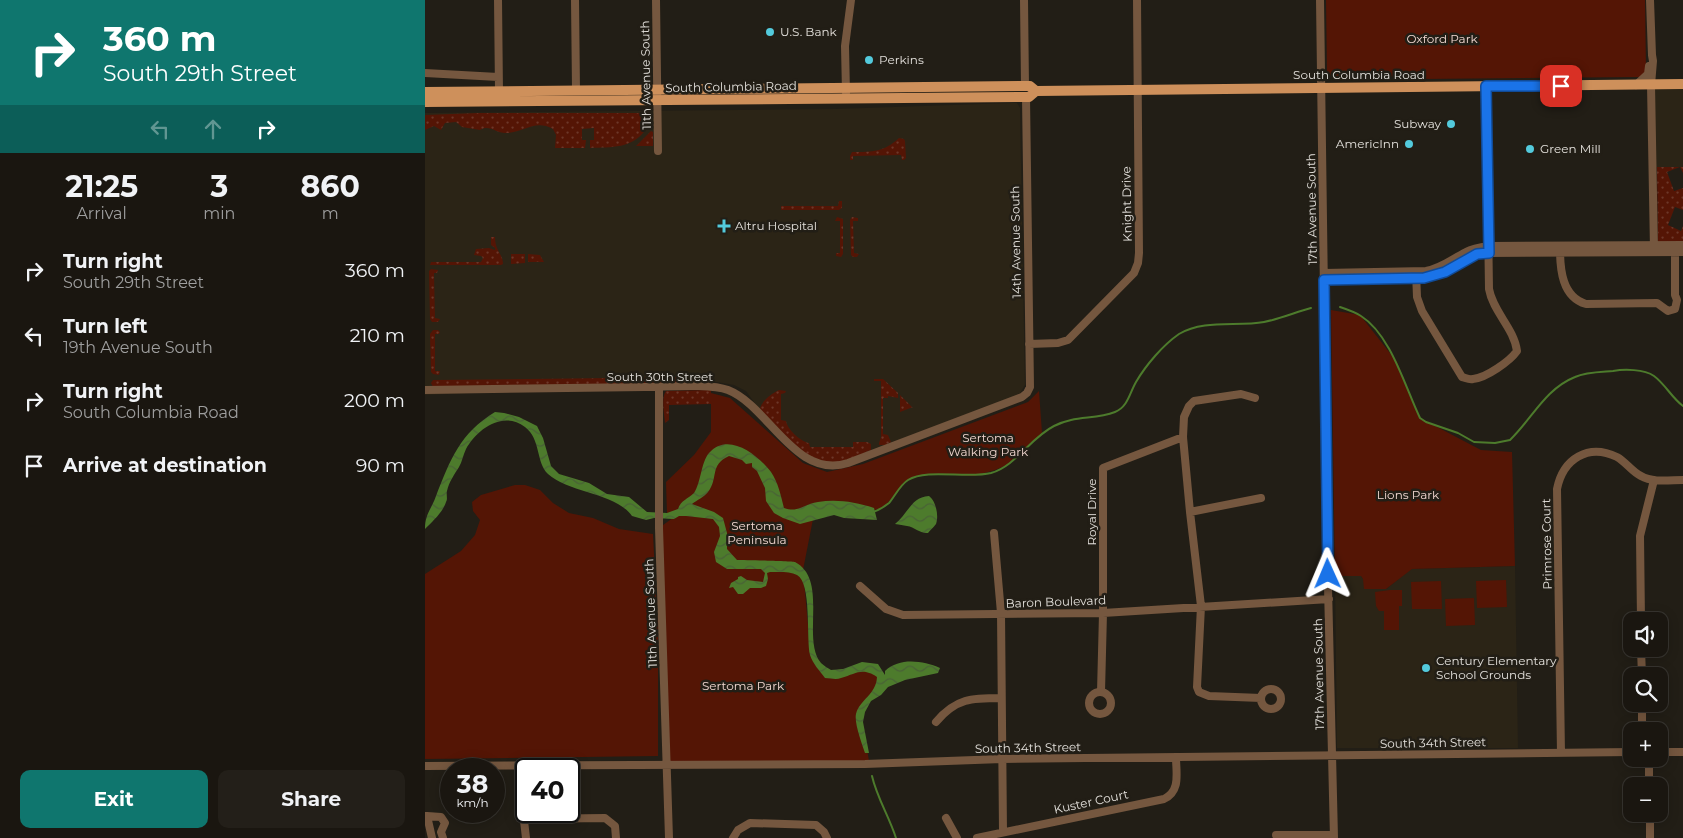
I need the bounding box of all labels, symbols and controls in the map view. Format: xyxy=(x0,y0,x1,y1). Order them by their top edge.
text: 360 m xyxy=(103,17,216,60)
icon: right xyxy=(20,20,85,85)
street label: 11th Avenue South xyxy=(637,20,654,130)
place label: U.S. Bank xyxy=(780,24,838,39)
marker: U.S. Bank xyxy=(764,26,776,38)
park label: Oxford Park xyxy=(1406,31,1478,46)
place label: Perkins xyxy=(879,52,924,67)
marker: Perkins xyxy=(863,54,875,66)
text: South 29th Street xyxy=(103,60,297,87)
pin xyxy=(1540,65,1582,107)
street label: South Columbia Road xyxy=(1293,67,1425,82)
icon: arrive xyxy=(1547,72,1575,100)
street label: South Columbia Road xyxy=(665,78,797,95)
icon: left xyxy=(146,115,174,143)
icon: ahead xyxy=(199,115,227,143)
icon: right xyxy=(252,115,280,143)
place label: Subway xyxy=(1394,116,1441,131)
marker: Subway xyxy=(1445,118,1457,130)
place label: AmericInn xyxy=(1336,136,1399,151)
marker: AmericInn xyxy=(1403,138,1415,150)
place label: Green Mill xyxy=(1540,141,1601,156)
marker: Green Mill xyxy=(1524,143,1536,155)
street label: 17th Avenue South xyxy=(1303,153,1320,265)
street label: Knight Drive xyxy=(1118,166,1135,242)
text: 21:25 xyxy=(65,168,138,205)
text: 3 xyxy=(210,168,228,205)
text: 860 xyxy=(301,168,360,205)
street label: 14th Avenue South xyxy=(1007,185,1024,299)
text: Arrival xyxy=(76,204,127,223)
text: min xyxy=(203,204,235,223)
text: m xyxy=(322,204,339,223)
place label: Altru Hospital xyxy=(735,218,817,233)
marker: Altru Hospital xyxy=(717,219,731,233)
text: Turn right xyxy=(63,250,163,273)
icon: right xyxy=(20,257,48,285)
text: 360 m xyxy=(345,259,405,282)
text: South 29th Street xyxy=(63,273,204,292)
text: Turn left xyxy=(63,315,148,338)
icon: left xyxy=(20,322,48,350)
text: 210 m xyxy=(350,324,405,347)
text: 19th Avenue South xyxy=(63,338,213,357)
street label: South 30th Street xyxy=(607,369,713,384)
text: Turn right xyxy=(63,380,163,403)
icon: right xyxy=(20,387,48,415)
text: 200 m xyxy=(344,389,405,412)
text: South Columbia Road xyxy=(63,403,239,422)
park label: Sertoma Walking Park xyxy=(948,430,1029,459)
icon: arrive xyxy=(20,452,48,480)
text: Arrive at destination xyxy=(63,454,267,477)
text: 90 m xyxy=(356,454,405,477)
street label: Royal Drive xyxy=(1084,478,1099,546)
park label: Lions Park xyxy=(1377,487,1440,502)
street label: Primrose Court xyxy=(1538,498,1555,590)
park label: Sertoma Peninsula xyxy=(727,518,787,547)
position arrow xyxy=(1301,547,1353,599)
street label: 11th Avenue South xyxy=(641,558,660,668)
street label: Baron Boulevard xyxy=(1005,592,1107,611)
map controls xyxy=(1623,612,1668,822)
button: sound xyxy=(1623,612,1668,657)
street label: 17th Avenue South xyxy=(1310,618,1327,730)
place label: Century Elementary School Grounds xyxy=(1436,653,1557,682)
marker: Century Elementary School Grounds xyxy=(1420,662,1432,674)
button: search xyxy=(1623,667,1668,712)
park label: Sertoma Park xyxy=(702,678,785,693)
button: + xyxy=(1623,722,1668,767)
street label: South 34th Street xyxy=(1380,734,1486,751)
street label: South 34th Street xyxy=(975,739,1081,756)
speed limit sign: 40 xyxy=(515,758,580,823)
text: 38 xyxy=(457,769,488,799)
button: Exit xyxy=(20,770,208,828)
button: Share xyxy=(218,770,405,828)
button: − xyxy=(1623,777,1668,822)
street label: Kuster Court xyxy=(1052,786,1130,817)
text: km/h xyxy=(456,795,489,810)

